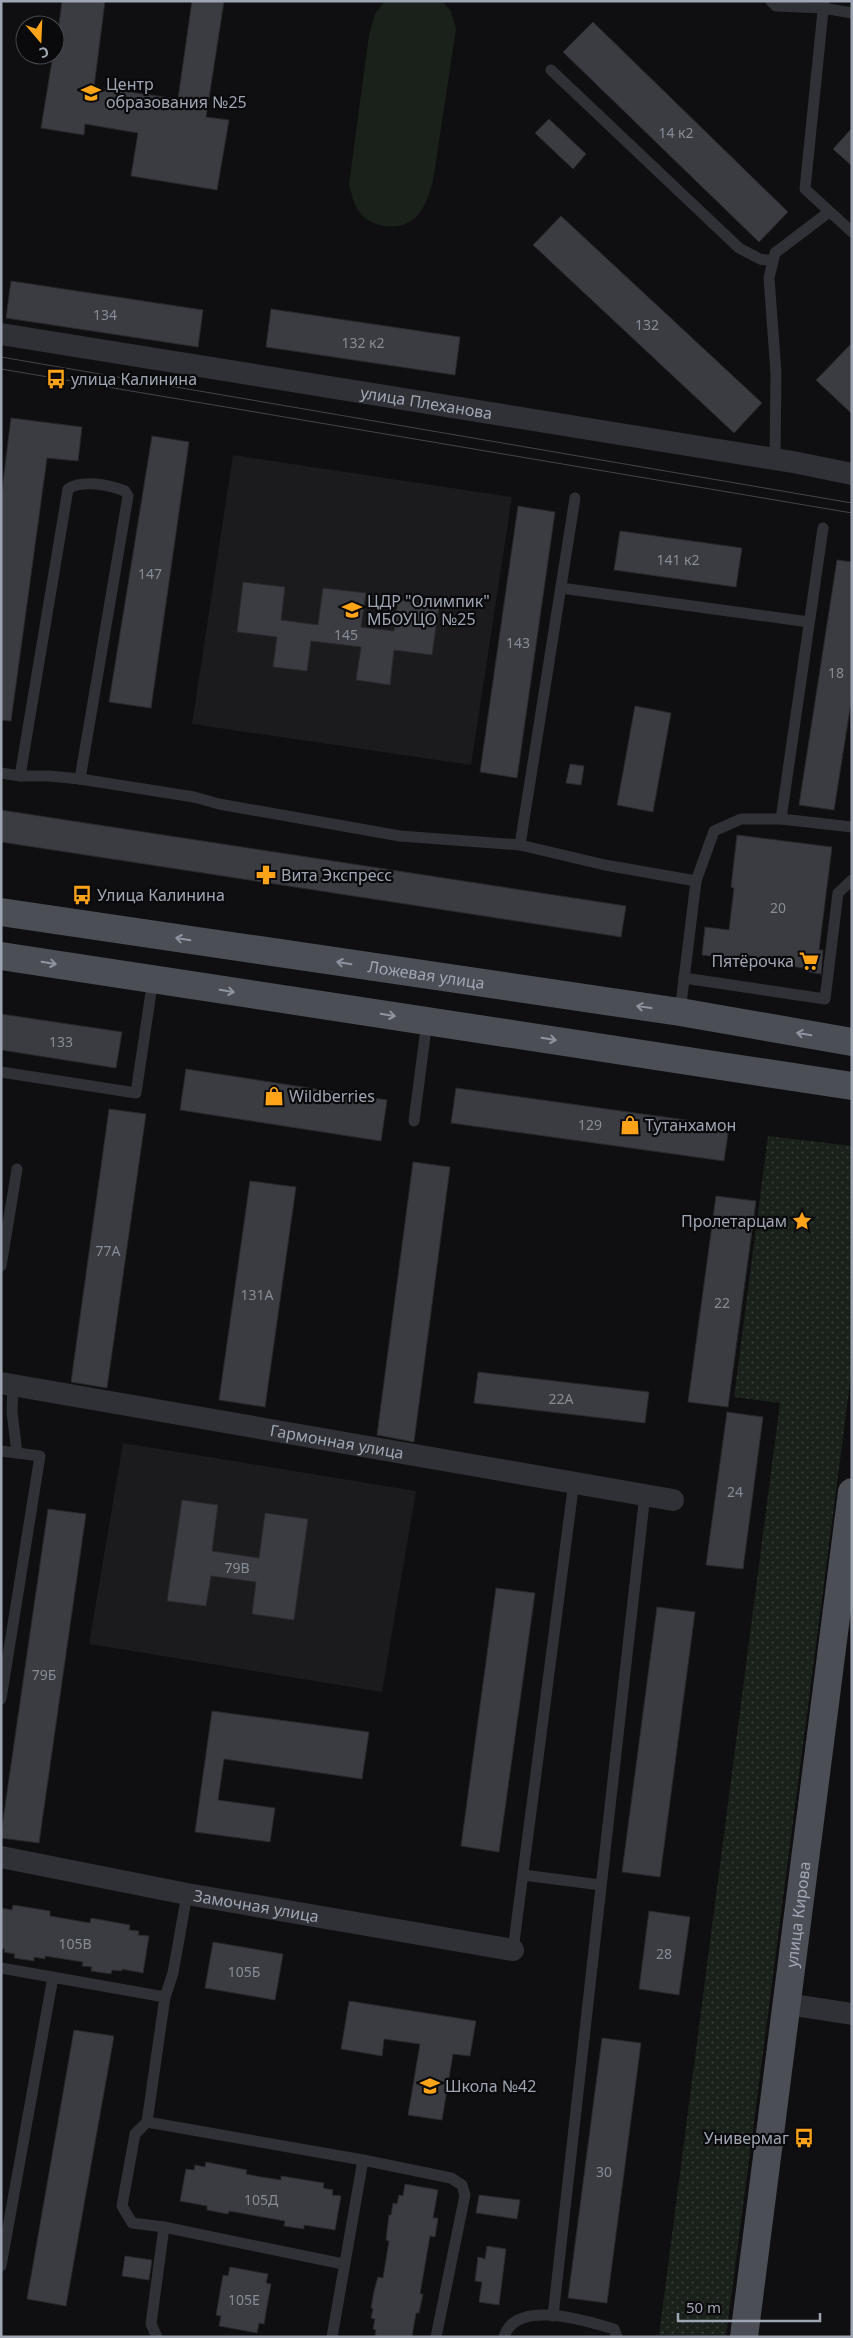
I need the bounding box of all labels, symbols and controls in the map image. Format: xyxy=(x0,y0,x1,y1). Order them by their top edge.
north arrow xyxy=(15,15,65,65)
text: С xyxy=(37,42,52,63)
place label: Центр образования №25 xyxy=(106,73,247,113)
school or university icon: Центр образования №25 xyxy=(80,82,102,104)
house number: 14 к2 xyxy=(658,123,694,142)
house number: 134 xyxy=(93,305,117,324)
house number: 132 xyxy=(635,315,659,334)
house number: 132 к2 xyxy=(341,333,385,352)
bus stop icon: улица Калинина xyxy=(45,368,67,390)
place label: улица Калинина xyxy=(71,368,197,390)
street label: улица Плеханова xyxy=(359,381,494,424)
house number: 141 к2 xyxy=(656,550,700,569)
house number: 147 xyxy=(138,564,162,583)
place label: ЦДР "Олимпик" МБОУЦО №25 xyxy=(367,590,490,630)
school or university icon: ЦДР "Олимпик" МБОУЦО №25 xyxy=(341,599,363,621)
house number: 145 xyxy=(334,625,358,644)
house number: 143 xyxy=(506,633,530,652)
house number: 18 xyxy=(828,663,844,682)
pharmacy icon: Вита Экспресс xyxy=(255,864,277,886)
place label: Вита Экспресс xyxy=(281,864,392,886)
bus stop icon: Улица Калинина xyxy=(71,884,93,906)
place label: Улица Калинина xyxy=(97,884,225,906)
house number: 20 xyxy=(770,898,786,917)
one-way arrow xyxy=(176,934,192,944)
place label: Пятёрочка xyxy=(711,950,794,972)
supermarket icon: Пятёрочка xyxy=(798,950,820,972)
street label: Ложевая улица xyxy=(367,955,486,994)
one-way arrow xyxy=(337,958,353,968)
one-way arrow xyxy=(41,959,57,969)
one-way arrow xyxy=(219,986,235,996)
one-way arrow xyxy=(636,1001,652,1011)
one-way arrow xyxy=(380,1010,396,1020)
one-way arrow xyxy=(796,1028,812,1038)
house number: 133 xyxy=(49,1032,73,1051)
one-way arrow xyxy=(540,1035,556,1045)
shop icon: Wildberries xyxy=(263,1085,285,1107)
place label: Wildberries xyxy=(289,1085,375,1107)
shop icon: Тутанхамон xyxy=(619,1114,641,1136)
place label: Тутанхамон xyxy=(645,1114,736,1136)
house number: 129 xyxy=(578,1115,602,1134)
place label: Пролетарцам xyxy=(681,1210,787,1232)
place icon: Пролетарцам xyxy=(791,1210,813,1232)
house number: 77А xyxy=(96,1241,121,1260)
house number: 131А xyxy=(241,1285,274,1304)
house number: 22 xyxy=(714,1293,730,1312)
house number: 22А xyxy=(549,1389,574,1408)
street label: Гармонная улица xyxy=(268,1419,406,1464)
house number: 24 xyxy=(727,1482,743,1501)
house number: 79В xyxy=(224,1558,250,1577)
house number: 79Б xyxy=(32,1665,56,1684)
street label: улица Кирова xyxy=(780,1860,816,1969)
street label: Замочная улица xyxy=(192,1884,321,1927)
house number: 105В xyxy=(58,1934,92,1953)
house number: 28 xyxy=(656,1944,672,1963)
house number: 105Б xyxy=(228,1962,260,1981)
school or university icon: Школа №42 xyxy=(419,2075,441,2097)
place label: Школа №42 xyxy=(445,2075,536,2097)
place label: Универмаг xyxy=(704,2127,789,2149)
bus stop icon: Универмаг xyxy=(793,2127,815,2149)
house number: 30 xyxy=(596,2162,612,2181)
house number: 105Д xyxy=(244,2190,279,2209)
house number: 105Е xyxy=(228,2290,260,2309)
scale bar xyxy=(678,2290,820,2322)
text: 50 m xyxy=(686,2297,721,2317)

